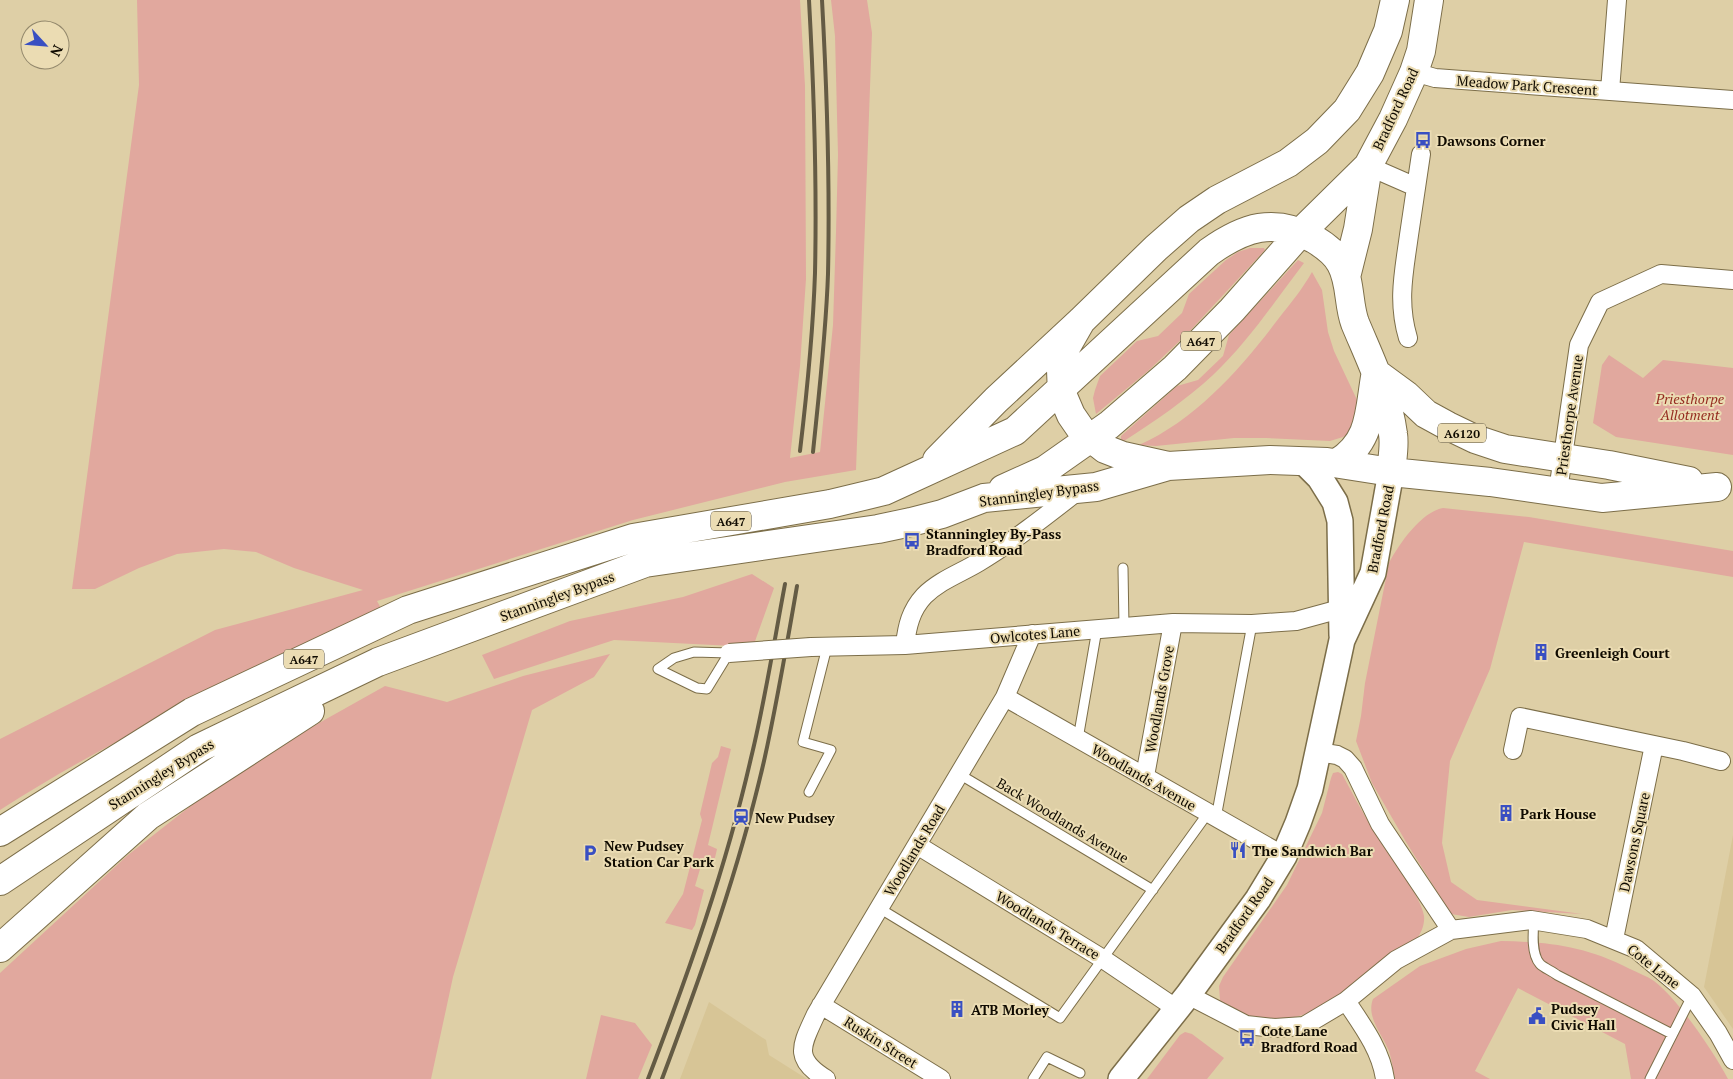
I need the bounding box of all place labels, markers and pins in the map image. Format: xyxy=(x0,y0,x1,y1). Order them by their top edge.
bus stop icon: Dawsons Corner xyxy=(1413,130,1433,150)
place label: Dawsons Corner xyxy=(1437,131,1546,150)
place label: Stanningley By-Pass Bradford Road xyxy=(926,524,1061,559)
bus stop icon: Stanningley By-Pass Bradford Road xyxy=(902,531,922,551)
building icon: Greenleigh Court xyxy=(1531,642,1551,662)
place label: Greenleigh Court xyxy=(1555,643,1670,662)
building icon: Park House xyxy=(1496,803,1516,823)
place label: Park House xyxy=(1520,804,1597,823)
station icon: New Pudsey xyxy=(731,807,751,827)
place label: New Pudsey xyxy=(755,808,835,827)
place label: New Pudsey Station Car Park xyxy=(604,836,715,871)
restaurant icon: The Sandwich Bar xyxy=(1228,840,1248,860)
place label: The Sandwich Bar xyxy=(1252,841,1373,860)
parking icon: New Pudsey Station Car Park xyxy=(580,843,600,863)
building icon: ATB Morley xyxy=(947,999,967,1019)
place label: Pudsey Civic Hall xyxy=(1551,999,1616,1034)
place label: ATB Morley xyxy=(971,1000,1049,1019)
public building icon: Pudsey Civic Hall xyxy=(1527,1006,1547,1026)
place label: Cote Lane Bradford Road xyxy=(1261,1021,1358,1056)
bus stop icon: Cote Lane Bradford Road xyxy=(1237,1028,1257,1048)

